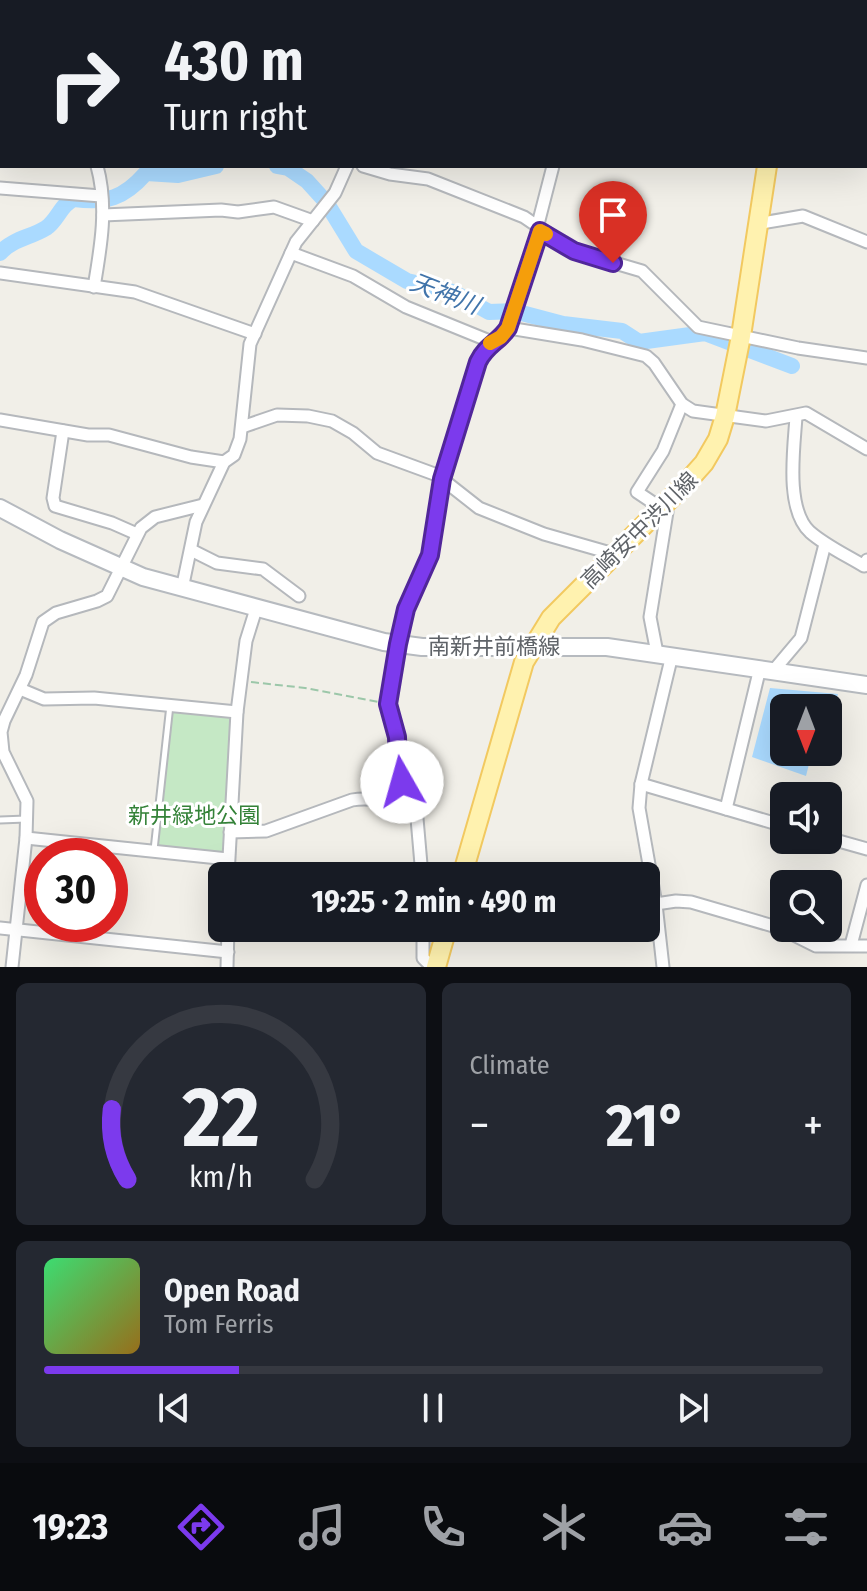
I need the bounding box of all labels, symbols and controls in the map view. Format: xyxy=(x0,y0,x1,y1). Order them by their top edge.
text: 430 m xyxy=(164,28,304,95)
icon: right xyxy=(32,32,136,136)
text: Turn right xyxy=(164,96,307,140)
pin xyxy=(579,181,647,263)
icon: arrive xyxy=(591,193,635,237)
water label: 天神川 xyxy=(406,268,486,321)
street label: 高崎安中渋川線 xyxy=(575,466,703,594)
street label: 南新井前橋線 xyxy=(428,633,560,660)
north arrow xyxy=(770,694,842,766)
map controls xyxy=(770,694,842,942)
position arrow xyxy=(360,740,444,824)
button: sound xyxy=(770,782,842,854)
park label: 新井緑地公園 xyxy=(128,802,260,829)
speed limit sign: 30 xyxy=(24,838,128,942)
button: search xyxy=(770,870,842,942)
text: 19:25 · 2 min · 490 m xyxy=(312,884,556,920)
text: Climate xyxy=(470,1050,550,1081)
text: 22 xyxy=(181,1068,259,1168)
text: 21° xyxy=(606,1090,686,1162)
text: − xyxy=(470,1099,489,1152)
text: + xyxy=(803,1099,823,1152)
text: km/h xyxy=(189,1160,253,1195)
text: Open Road xyxy=(164,1273,300,1309)
text: Tom Ferris xyxy=(164,1309,274,1340)
icon: previous xyxy=(152,1386,196,1430)
icon: pause xyxy=(411,1386,455,1430)
icon: next xyxy=(671,1386,715,1430)
icon: directions xyxy=(173,1499,229,1555)
icon: music xyxy=(294,1499,350,1555)
icon: phone xyxy=(415,1499,471,1555)
icon: climate xyxy=(536,1499,592,1555)
icon: car xyxy=(657,1499,713,1555)
icon: filters xyxy=(778,1499,834,1555)
text: 19:23 xyxy=(33,1505,108,1549)

